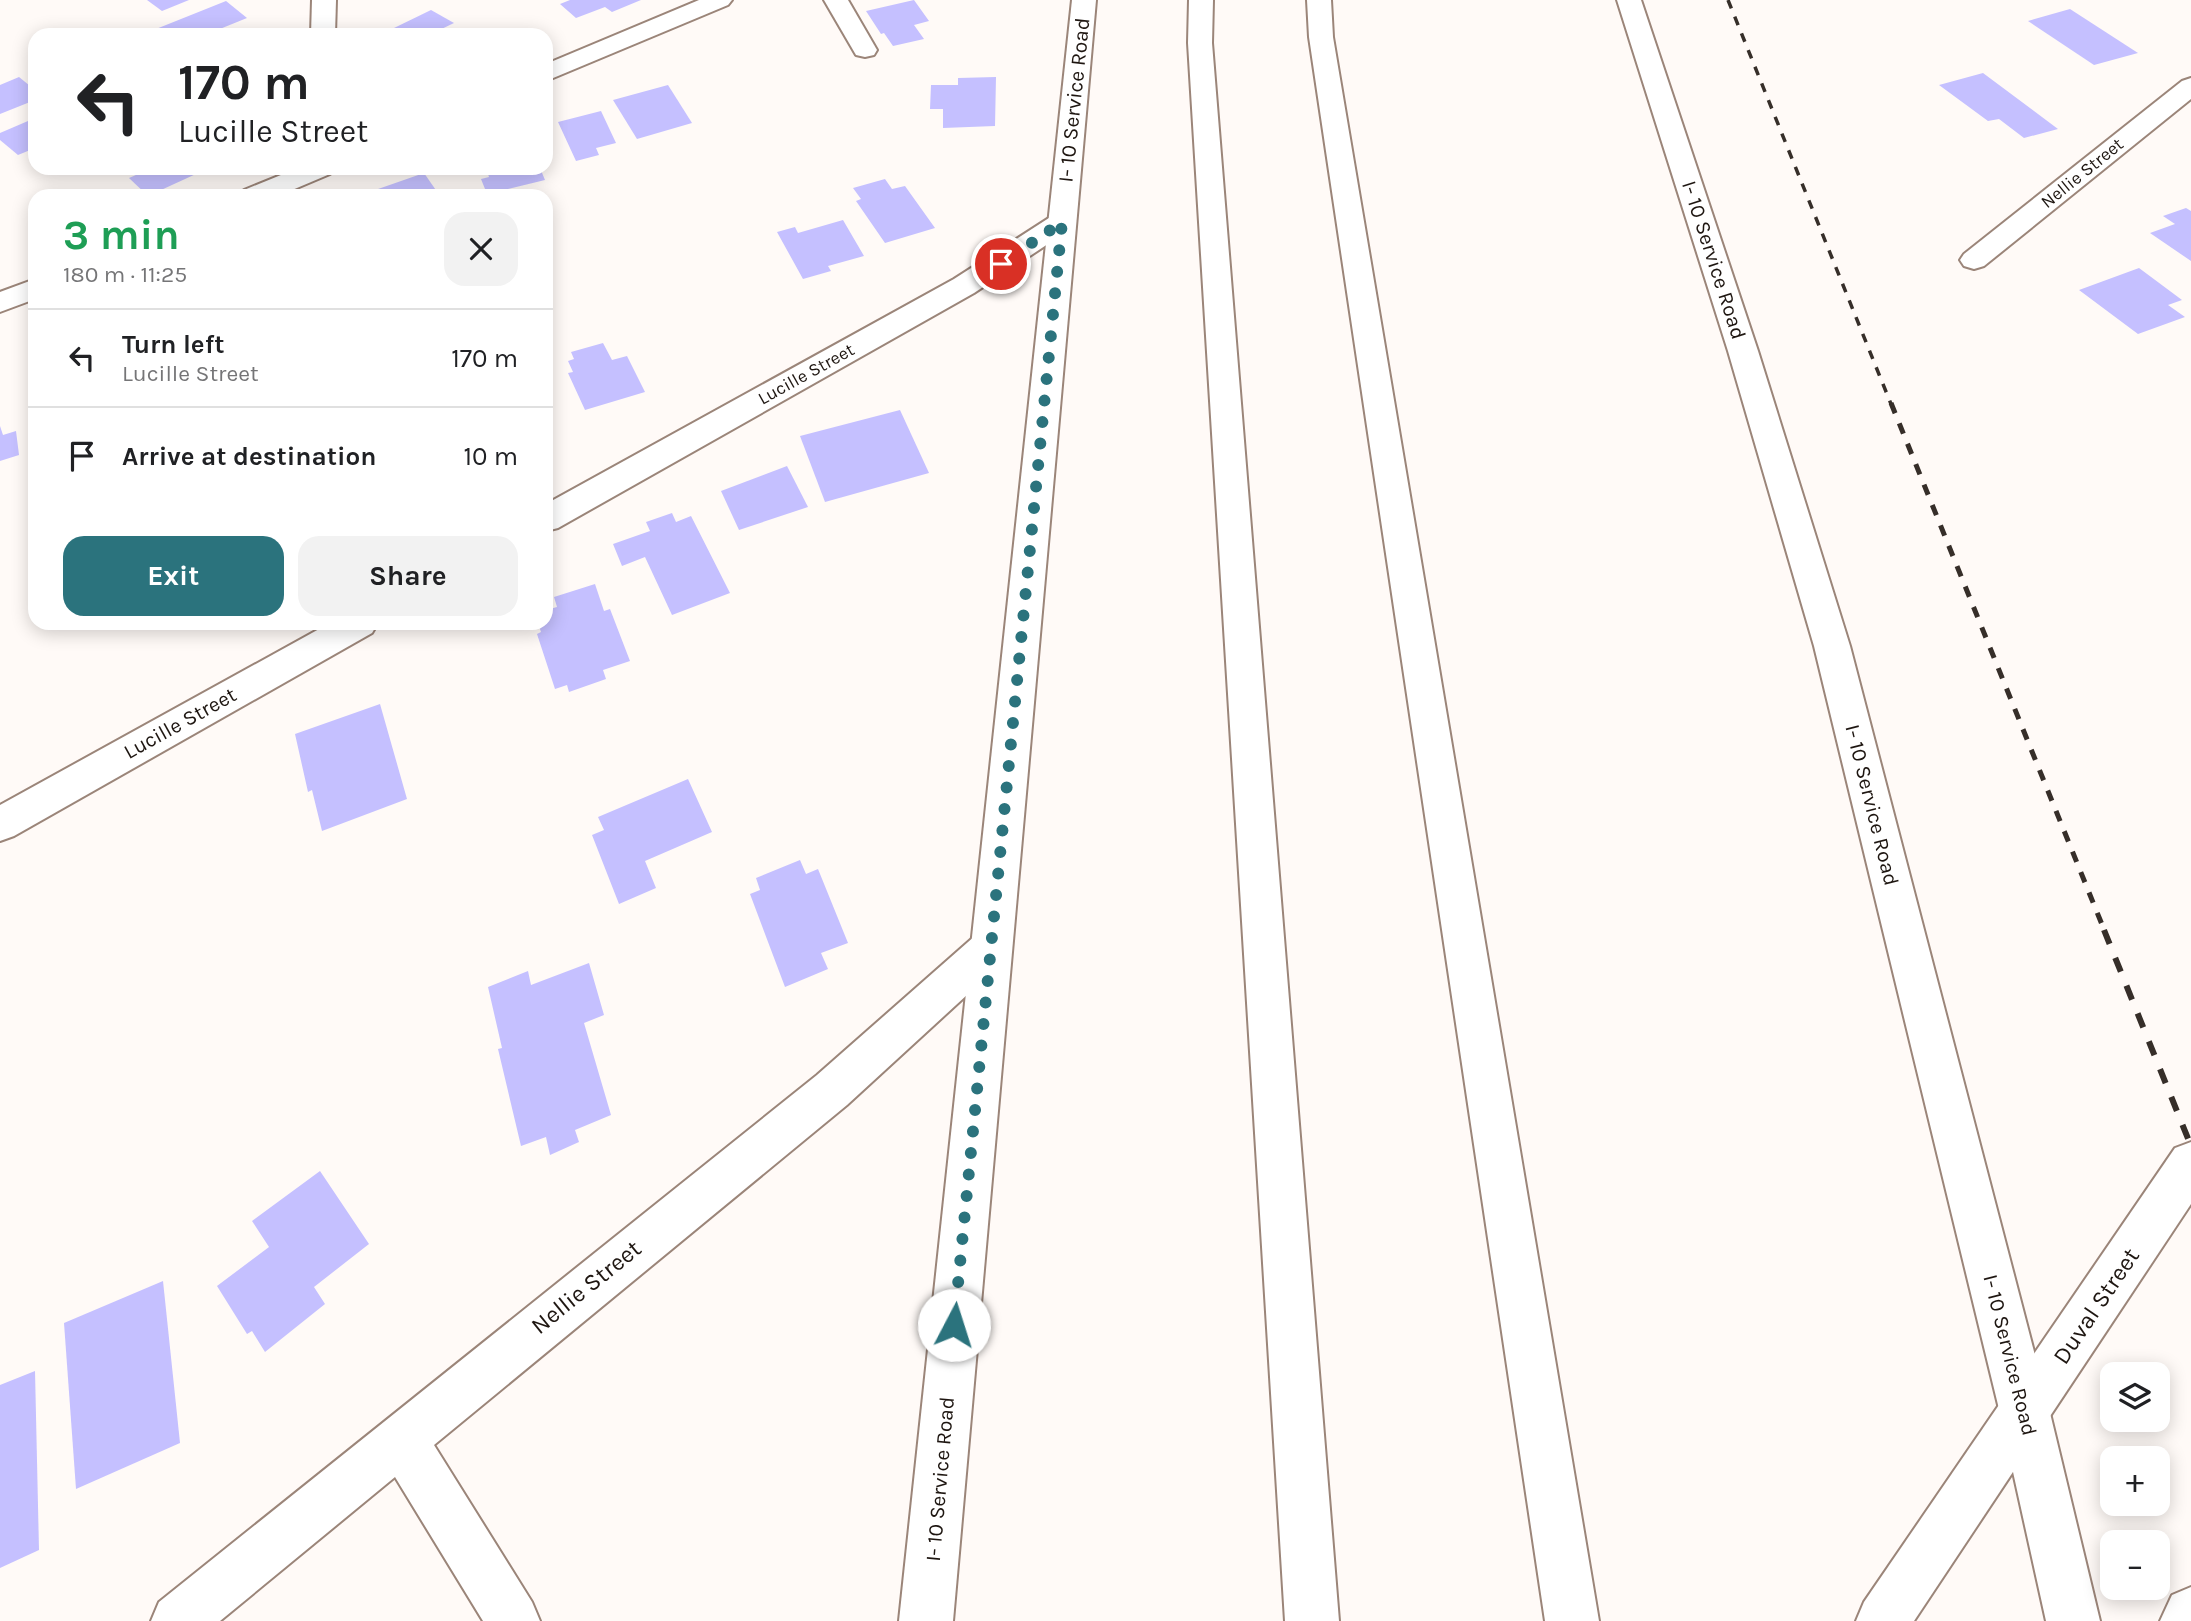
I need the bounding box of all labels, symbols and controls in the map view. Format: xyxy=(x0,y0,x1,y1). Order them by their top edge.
street label: I- 10 Service Road xyxy=(1053,16,1095,184)
text: 170 m xyxy=(178,54,310,111)
icon: left xyxy=(63,56,154,147)
text: Lucille Street xyxy=(178,113,368,150)
street label: Nellie Street xyxy=(2036,133,2128,213)
street label: I- 10 Service Road xyxy=(1677,178,1751,342)
text: 3 min xyxy=(63,210,180,260)
button: close xyxy=(444,212,518,286)
pin xyxy=(971,234,1031,294)
icon: arrive xyxy=(982,245,1020,283)
text: 180 m · 11:25 xyxy=(63,261,187,288)
text: Turn left xyxy=(122,329,224,360)
street label: Lucille Street xyxy=(754,338,858,410)
icon: left xyxy=(63,339,101,377)
text: 170 m xyxy=(451,343,518,374)
text: Lucille Street xyxy=(122,360,259,387)
icon: arrive xyxy=(63,437,101,475)
text: Arrive at destination xyxy=(122,441,376,472)
text: 10 m xyxy=(463,441,518,472)
button: Exit xyxy=(63,536,284,616)
button: Share xyxy=(298,536,518,616)
street label: Lucille Street xyxy=(120,682,240,764)
street label: I- 10 Service Road xyxy=(1840,722,1904,888)
street label: Nellie Street xyxy=(525,1234,647,1340)
street label: Duval Street xyxy=(2047,1243,2145,1369)
street label: I- 10 Service Road xyxy=(1978,1272,2042,1438)
position arrow xyxy=(917,1288,991,1362)
map controls xyxy=(2100,1362,2170,1600)
button: layers xyxy=(2100,1362,2170,1432)
street label: I- 10 Service Road xyxy=(921,1396,959,1562)
button: + xyxy=(2100,1446,2170,1516)
button: − xyxy=(2100,1530,2170,1600)

